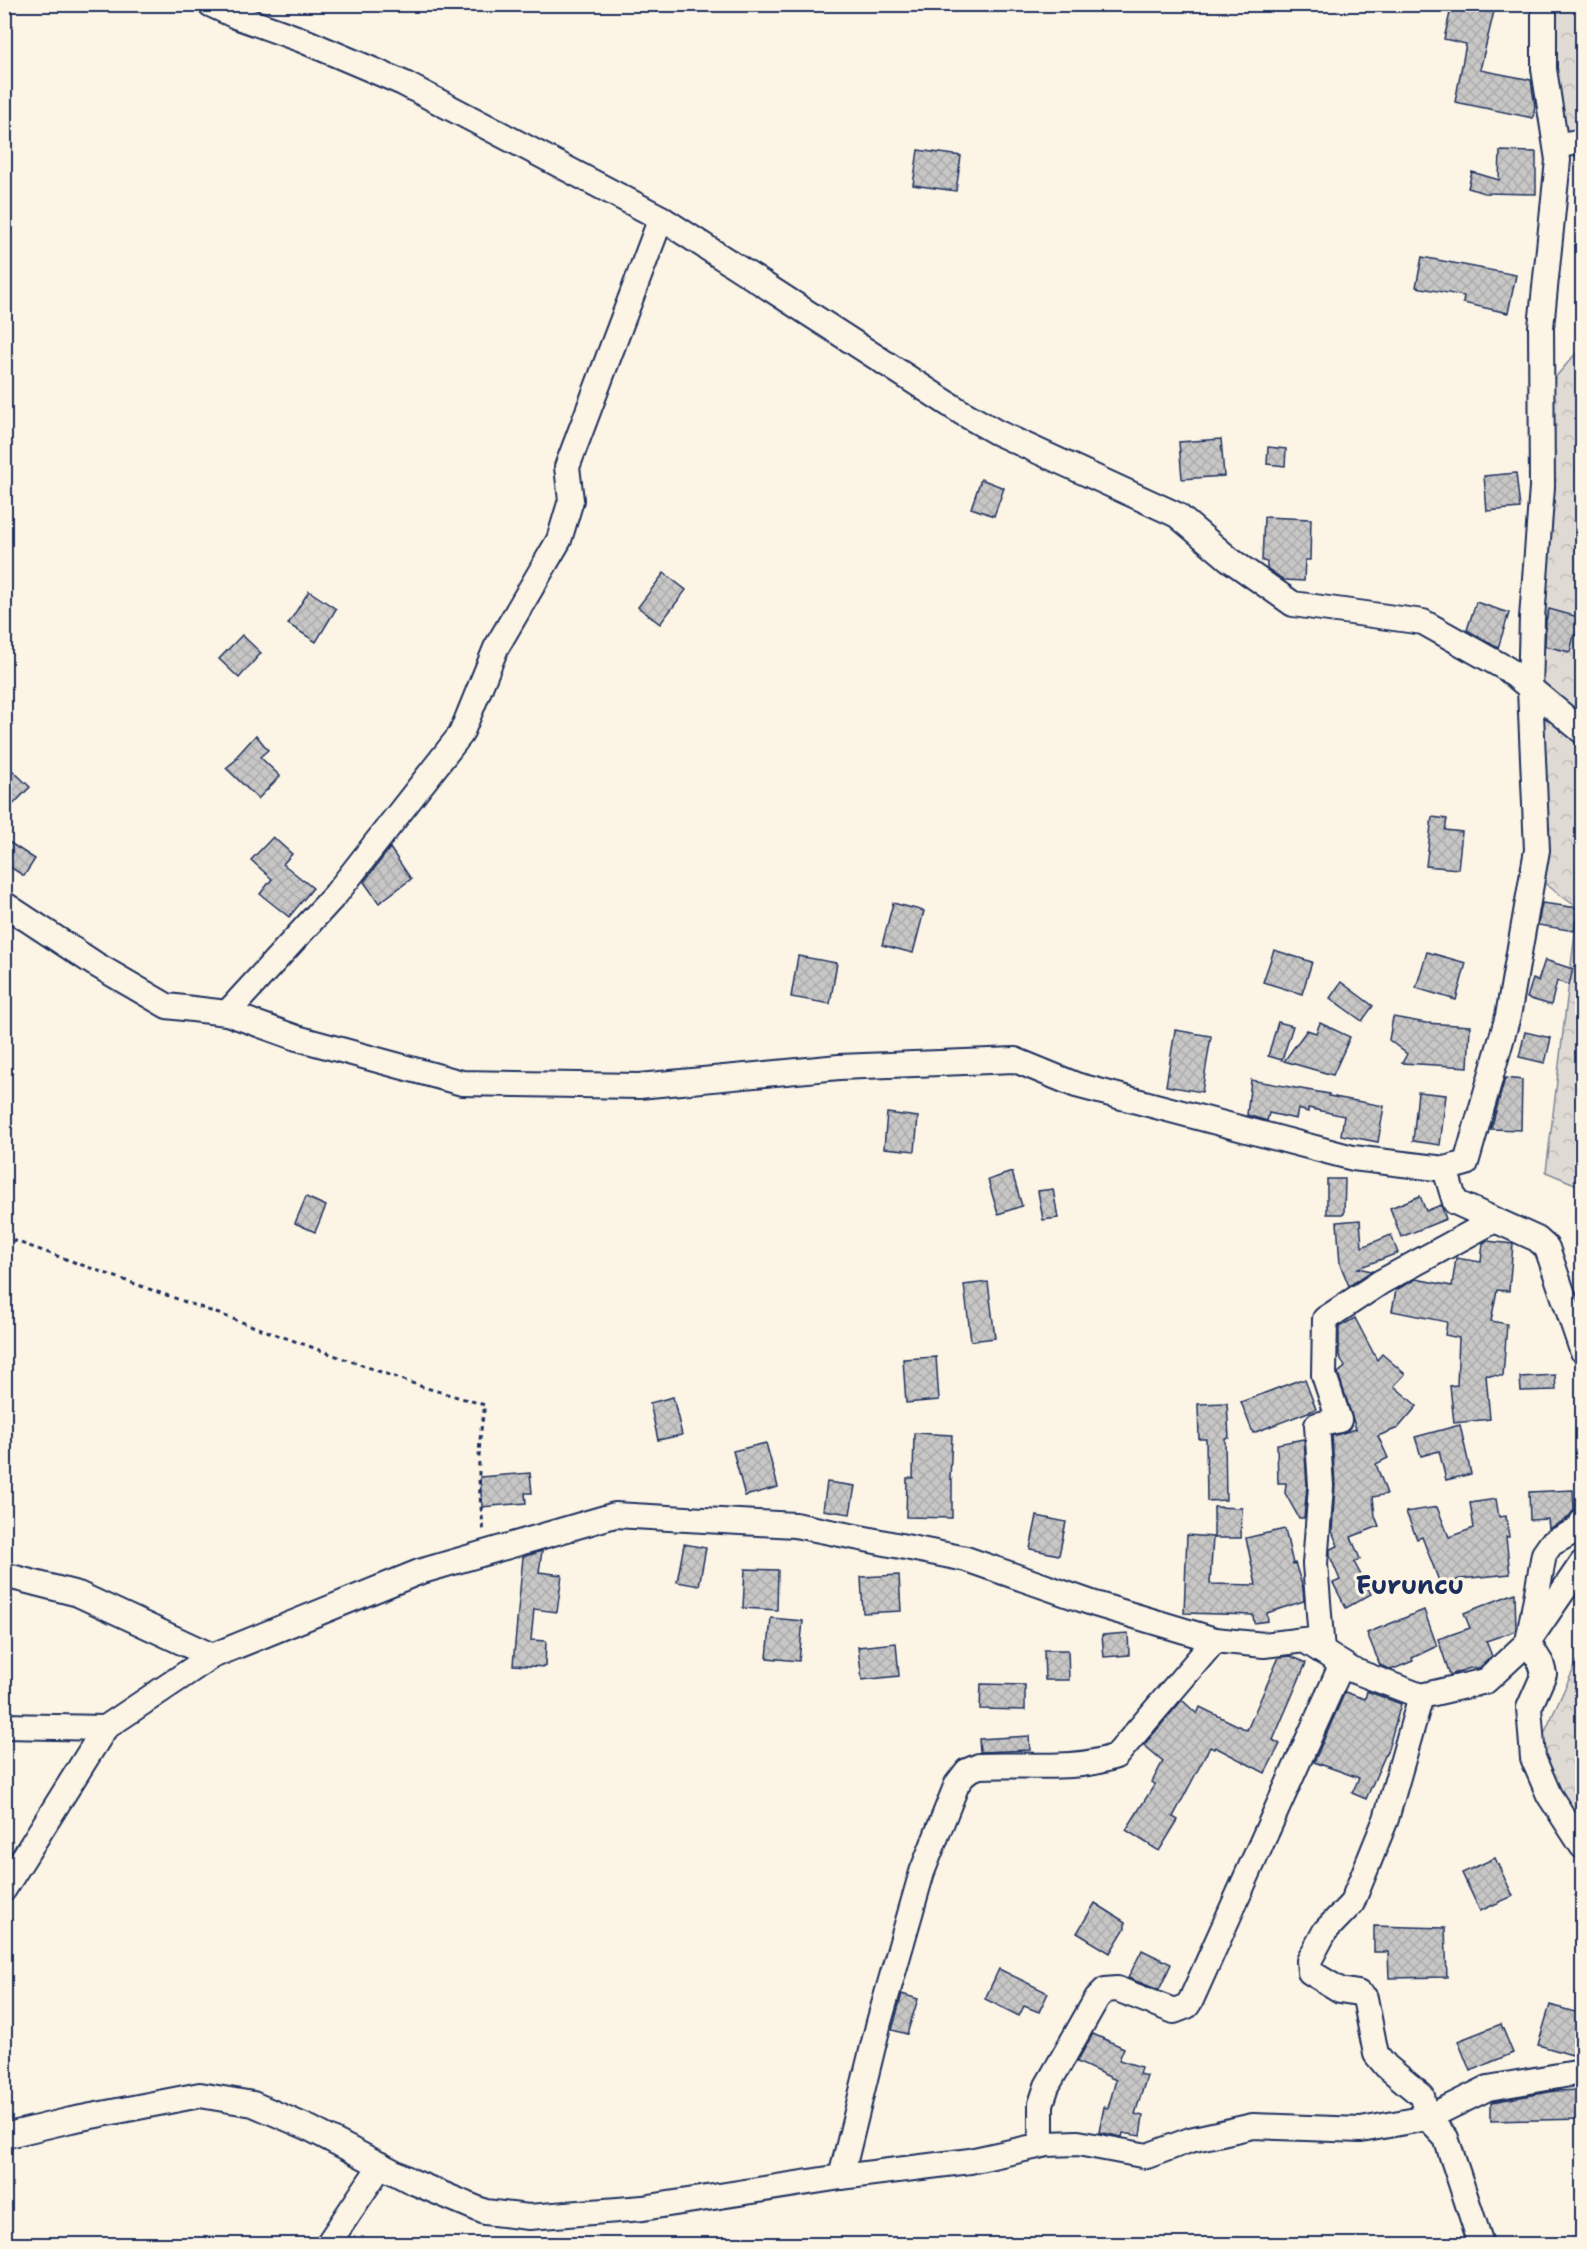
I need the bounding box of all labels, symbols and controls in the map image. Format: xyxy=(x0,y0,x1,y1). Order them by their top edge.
district label: Furuncu xyxy=(1356,1567,1464,1602)

